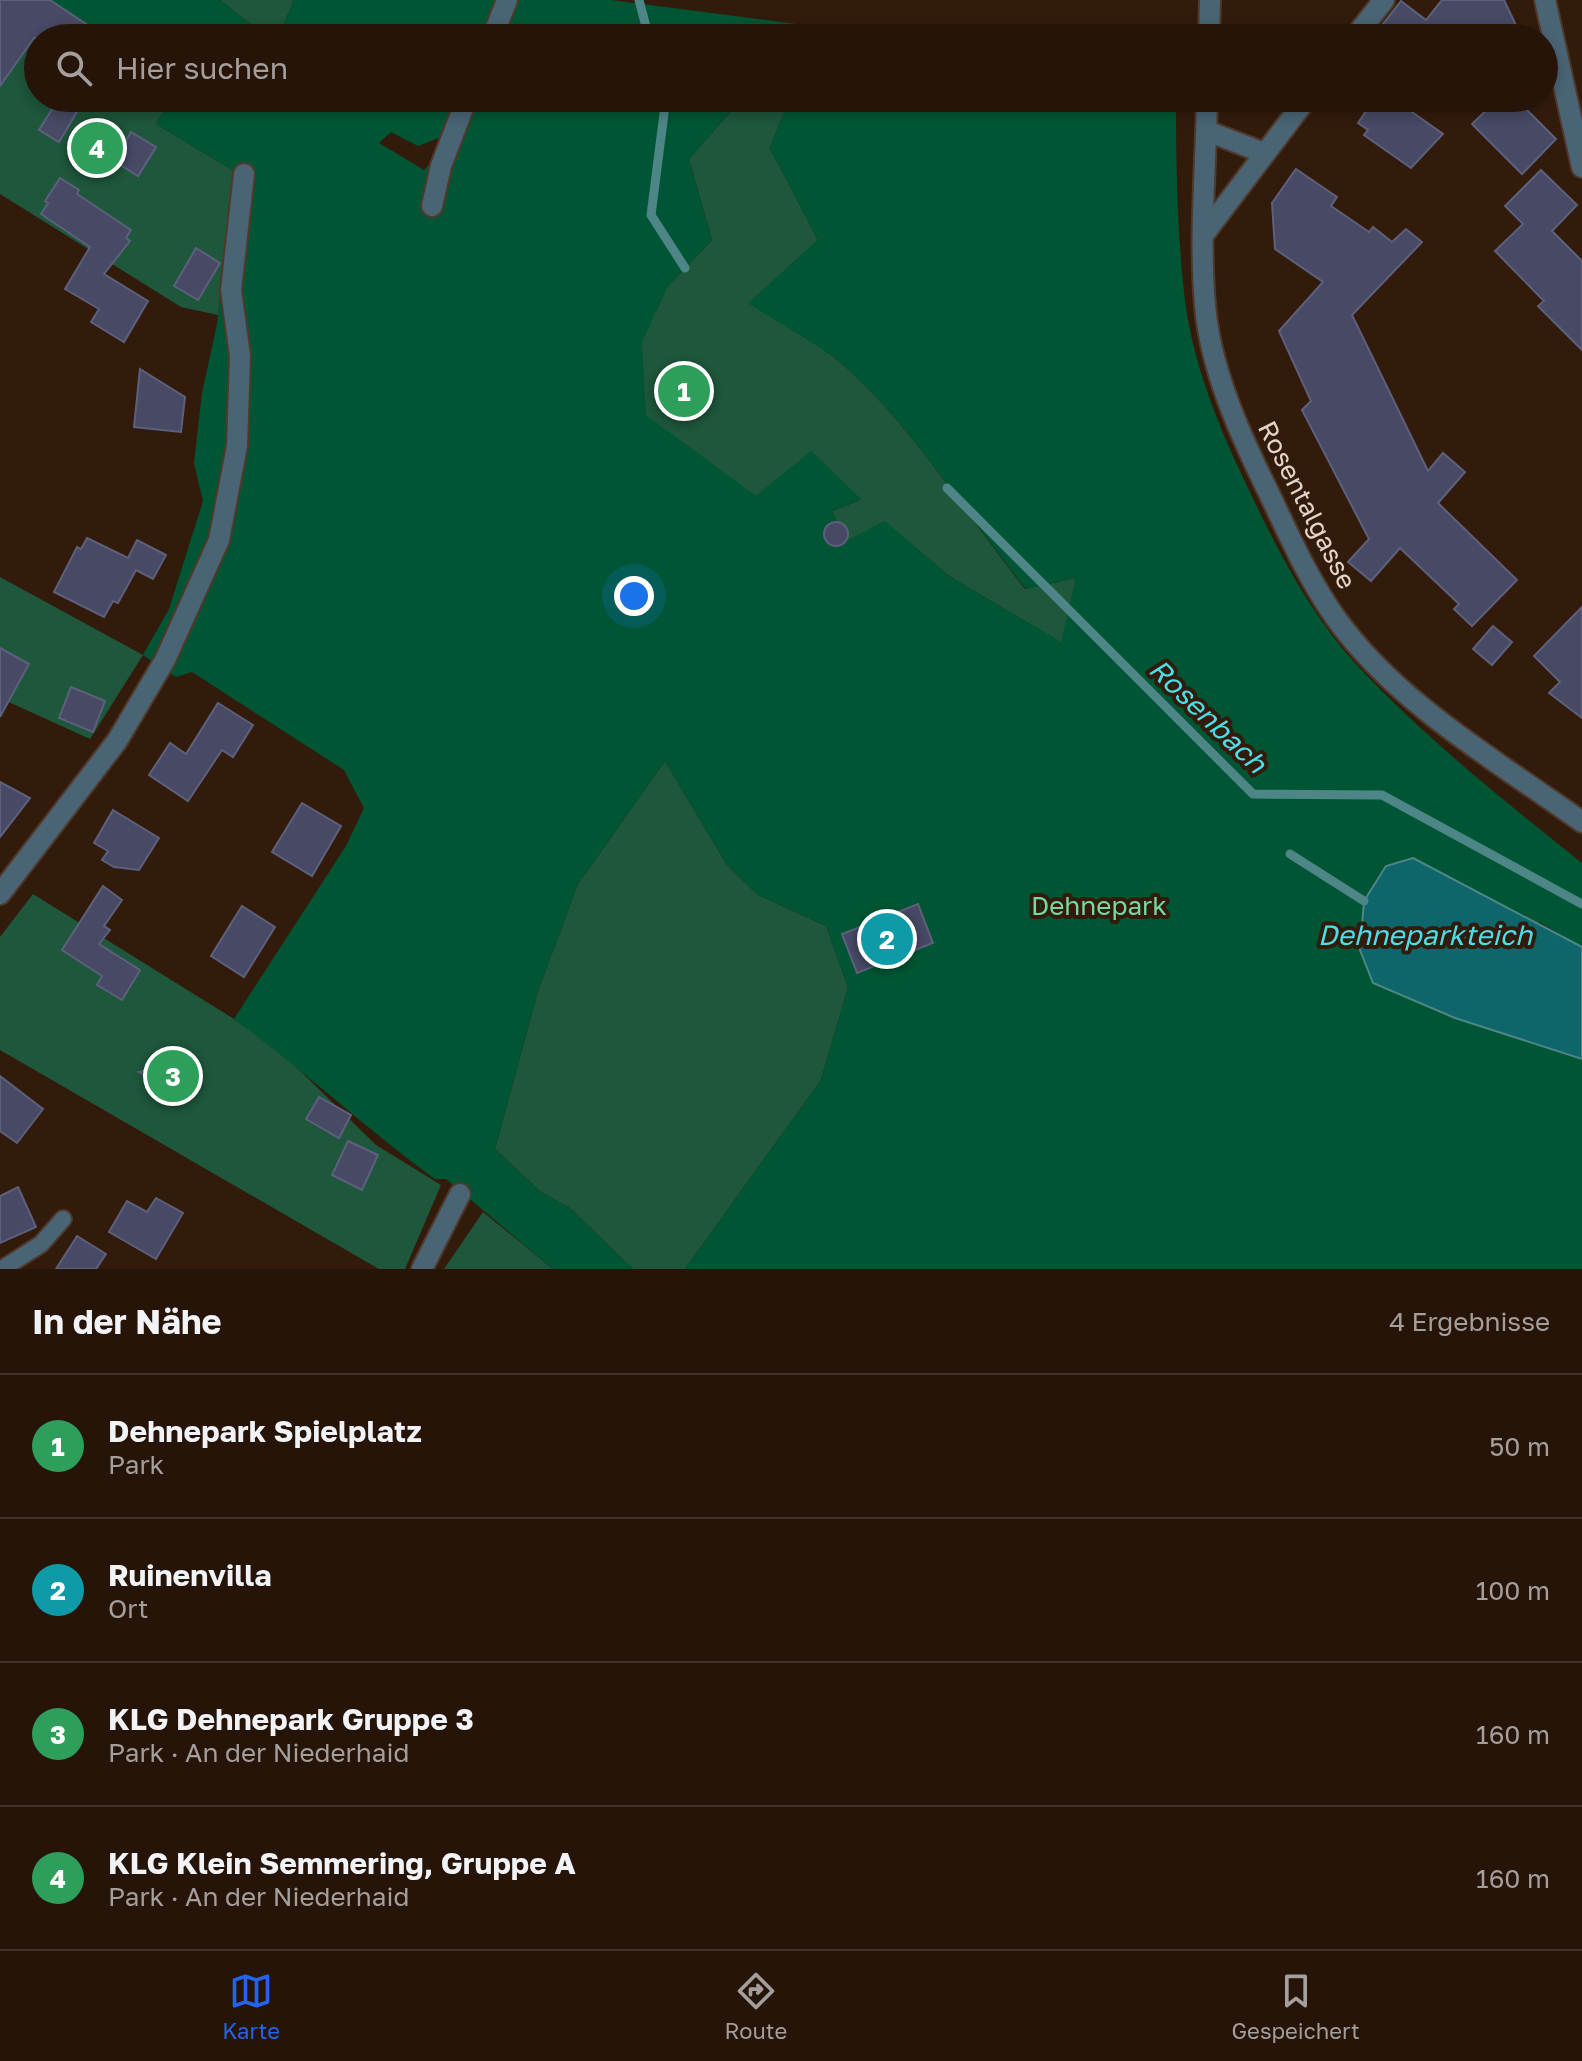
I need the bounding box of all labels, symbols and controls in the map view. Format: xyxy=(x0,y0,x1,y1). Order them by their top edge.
search box xyxy=(24,24,1558,112)
icon: search xyxy=(52,46,96,90)
text: Hier suchen xyxy=(116,50,288,86)
pin: 4 xyxy=(71,118,123,178)
pin: 1 xyxy=(658,361,710,421)
street label: Rosentalgasse xyxy=(1252,416,1363,594)
your location xyxy=(614,576,654,616)
water label: Rosenbach xyxy=(1143,652,1275,781)
park label: Dehnepark xyxy=(1031,890,1167,921)
pin: 2 xyxy=(861,909,913,969)
water label: Dehneparkteich xyxy=(1318,918,1534,951)
pin: 3 xyxy=(147,1046,199,1106)
text: In der Nähe xyxy=(32,1301,222,1341)
text: 4 Ergebnisse xyxy=(1389,1306,1550,1337)
text: Dehnepark Spielplatz xyxy=(108,1413,422,1449)
text: 1 xyxy=(51,1431,65,1462)
text: 50 m xyxy=(1489,1431,1550,1462)
text: Park xyxy=(108,1449,164,1480)
text: Ruinenvilla xyxy=(108,1557,272,1593)
text: 2 xyxy=(50,1575,66,1606)
text: 100 m xyxy=(1476,1575,1550,1606)
text: Ort xyxy=(108,1593,148,1624)
text: KLG Dehnepark Gruppe 3 xyxy=(108,1701,474,1737)
text: 3 xyxy=(50,1719,66,1750)
text: 160 m xyxy=(1476,1719,1550,1750)
text: Park · An der Niederhaid xyxy=(108,1737,409,1768)
text: KLG Klein Semmering, Gruppe A xyxy=(108,1845,576,1881)
text: 4 xyxy=(50,1863,66,1894)
text: 160 m xyxy=(1476,1863,1550,1894)
text: Park · An der Niederhaid xyxy=(108,1881,409,1912)
tab: Karte xyxy=(222,1969,280,2044)
tab: Route xyxy=(724,1969,787,2044)
tab: Gespeichert xyxy=(1232,1969,1360,2044)

